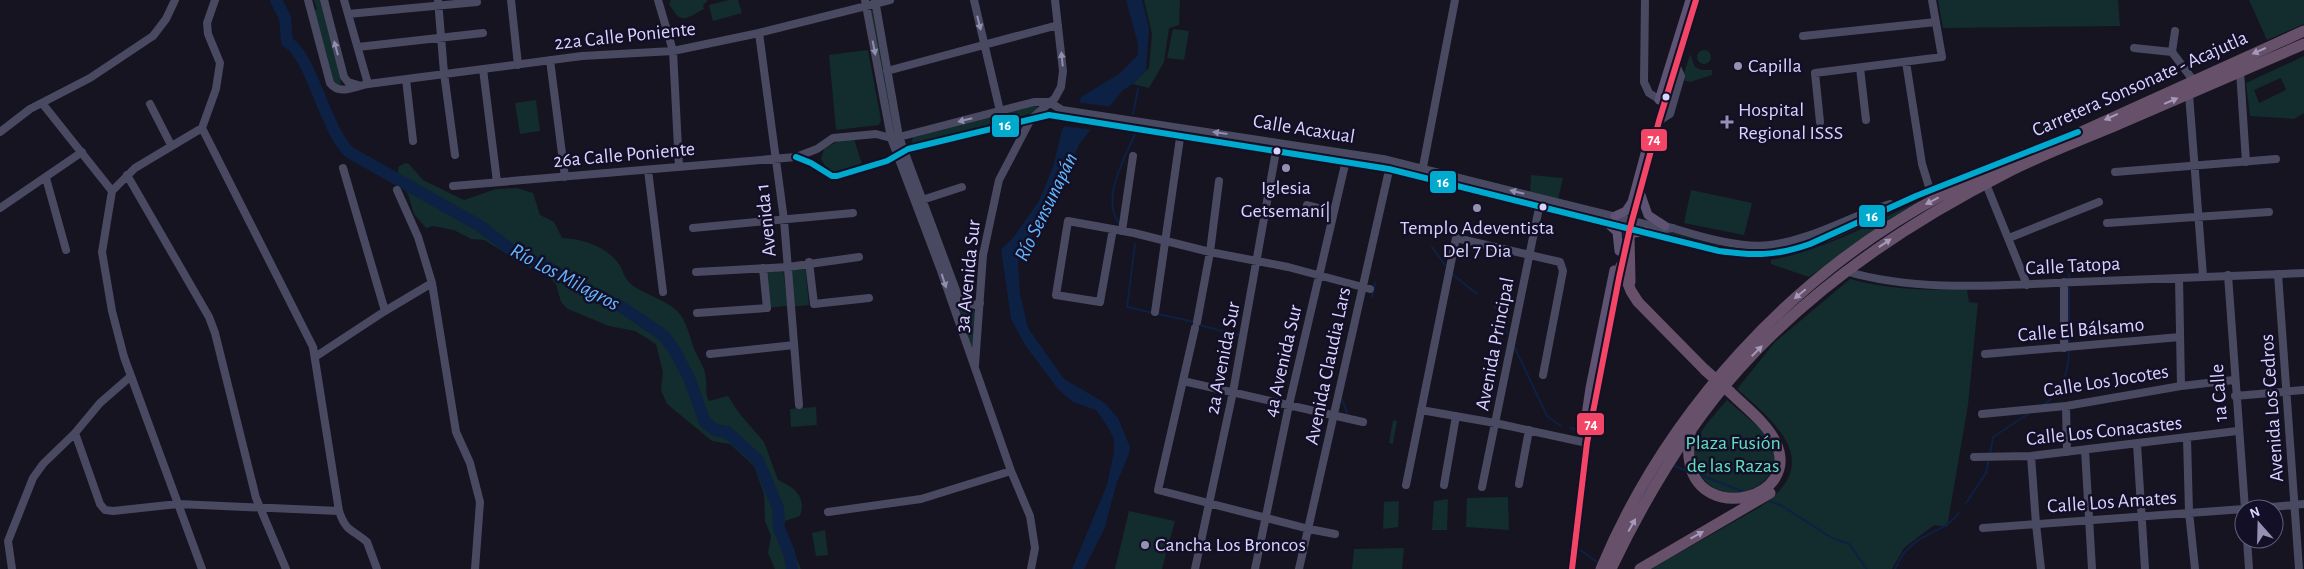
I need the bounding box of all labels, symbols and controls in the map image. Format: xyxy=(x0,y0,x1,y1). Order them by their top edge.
one-way arrow xyxy=(975,15,983,30)
street label: 22a Calle Poniente xyxy=(553,19,697,53)
street label: Carretera Sonsonate - Acajutla xyxy=(2029,27,2251,141)
one-way arrow xyxy=(332,40,340,55)
one-way arrow xyxy=(870,40,878,56)
one-way arrow xyxy=(2252,47,2266,55)
one-way arrow xyxy=(1058,51,1066,67)
place label: Capilla xyxy=(1748,56,1802,76)
marker: Capilla xyxy=(1732,60,1744,72)
unlabelled marker xyxy=(1661,92,1671,102)
one-way arrow xyxy=(2164,97,2178,105)
place label: Hospital Regional ISSS xyxy=(1738,100,1843,143)
street label: Calle Acaxual xyxy=(1252,111,1356,147)
one-way arrow xyxy=(2104,113,2118,121)
line badge: 16 xyxy=(991,114,1020,138)
marker: Hospital Regional ISSS xyxy=(1720,115,1734,129)
one-way arrow xyxy=(958,116,973,124)
text: 16 xyxy=(999,119,1011,133)
line badge: 74 xyxy=(1640,128,1668,152)
one-way arrow xyxy=(1212,129,1228,137)
text: 74 xyxy=(1647,133,1661,147)
street label: 26a Calle Poniente xyxy=(552,139,696,171)
unlabelled marker xyxy=(1272,146,1282,156)
water label: Río Sensunapán xyxy=(1011,149,1082,265)
marker: Iglesia Getsemaní| xyxy=(1280,162,1292,174)
line badge: 16 xyxy=(1429,170,1457,194)
text: 16 xyxy=(1437,176,1449,190)
place label: Iglesia Getsemaní| xyxy=(1241,178,1331,222)
street label: Avenida 1 xyxy=(752,182,780,258)
one-way arrow xyxy=(1509,188,1524,196)
one-way arrow xyxy=(1926,196,1939,205)
marker: Templo Adeventista Del 7 Dia xyxy=(1471,202,1483,214)
unlabelled marker xyxy=(1538,202,1548,212)
line badge: 16 xyxy=(1858,204,1886,228)
text: 16 xyxy=(1866,210,1878,224)
street label: 3a Avenida Sur xyxy=(952,218,984,333)
place label: Templo Adeventista Del 7 Dia xyxy=(1400,218,1554,261)
one-way arrow xyxy=(1878,238,1892,248)
water label: Río Los Milagros xyxy=(507,240,623,315)
street label: Calle Tatopa xyxy=(2025,254,2121,278)
one-way arrow xyxy=(940,274,948,289)
street label: Avenida Principal xyxy=(1472,276,1518,412)
street label: Avenida Claudia Lars xyxy=(1302,285,1354,447)
one-way arrow xyxy=(1794,289,1807,300)
street label: 2a Avenida Sur xyxy=(1202,300,1244,416)
street label: 4a Avenida Sur xyxy=(1260,302,1306,419)
street label: Calle El Bálsamo xyxy=(2017,314,2145,346)
street label: Avenida Los Cedros xyxy=(2257,333,2287,483)
one-way arrow xyxy=(1751,345,1763,357)
street label: Calle Los Jocotes xyxy=(2042,361,2170,401)
street label: 1a Calle xyxy=(2207,363,2231,423)
line badge: 74 xyxy=(1576,412,1605,436)
street label: Calle Los Conacastes xyxy=(2025,413,2183,449)
text: 74 xyxy=(1584,418,1598,432)
park label: Plaza Fusión de las Razas xyxy=(1685,433,1781,476)
street label: Calle Los Amates xyxy=(2046,487,2178,517)
north arrow xyxy=(2234,499,2284,549)
text: N xyxy=(2248,504,2262,521)
one-way arrow xyxy=(1628,518,1636,533)
one-way arrow xyxy=(1690,531,1704,539)
place label: Cancha Los Broncos xyxy=(1155,535,1306,555)
marker: Cancha Los Broncos xyxy=(1139,539,1151,551)

